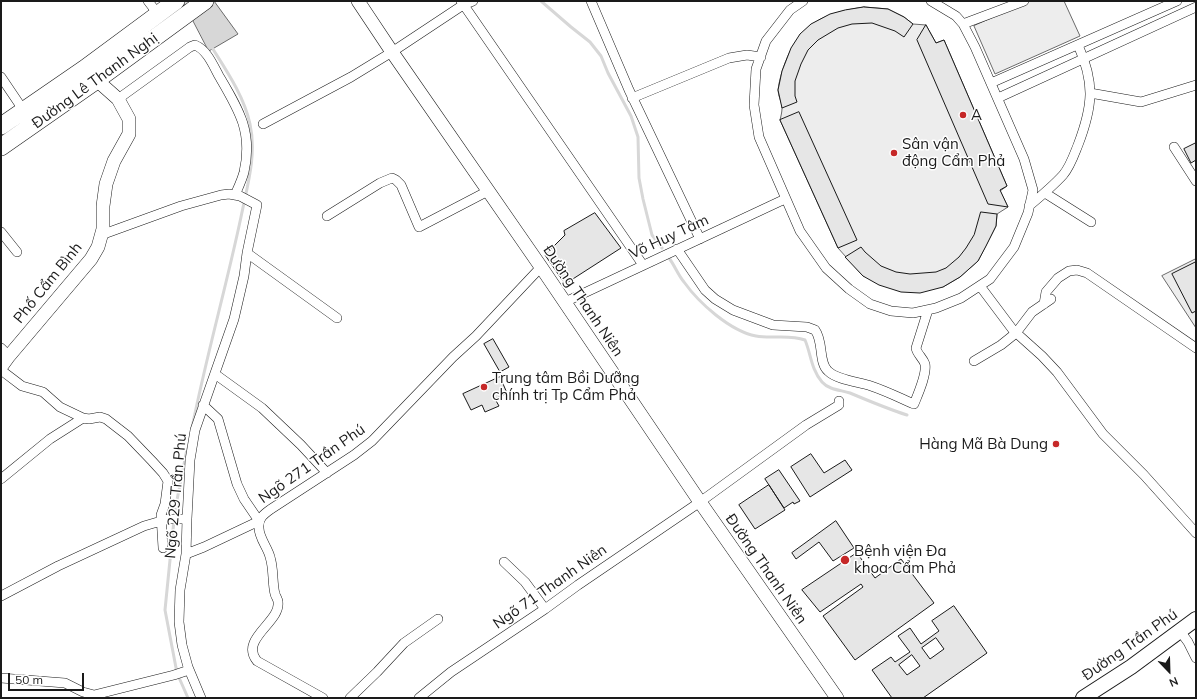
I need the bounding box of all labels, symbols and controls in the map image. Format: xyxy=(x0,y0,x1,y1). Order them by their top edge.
street label: Đường Lê Thanh Nghị xyxy=(29,29,161,133)
place label: A xyxy=(971,106,982,124)
marker: A xyxy=(958,110,968,120)
place label: Sân vận động Cẩm Phả xyxy=(902,135,1005,170)
marker: Sân vận động Cẩm Phả xyxy=(889,148,899,158)
street label: Võ Huy Tâm xyxy=(627,211,711,263)
street label: Phố Cẩm Bình xyxy=(10,239,86,327)
street label: Đường Thanh Niên xyxy=(539,242,627,360)
place label: Trung tâm Bồi Dưỡng chính trị Tp Cẩm Phả xyxy=(492,369,640,404)
marker: Trung tâm Bồi Dưỡng chính trị Tp Cẩm Phả xyxy=(479,382,489,392)
street label: Ngõ 271 Trần Phú xyxy=(255,421,369,507)
street label: Ngõ 229 Trần Phú xyxy=(162,432,190,560)
place label: Hàng Mã Bà Dung xyxy=(919,435,1048,453)
marker: Hàng Mã Bà Dung xyxy=(1051,439,1061,449)
street label: Đường Thanh Niên xyxy=(721,510,811,628)
street label: Ngõ 71 Thanh Niên xyxy=(490,541,610,633)
place label: Bệnh viện Đa khoa Cẩm Phả xyxy=(854,542,956,577)
marker: Bệnh viện Đa khoa Cẩm Phả xyxy=(839,554,851,566)
street label: Đường Trần Phú xyxy=(1079,605,1181,685)
north arrow xyxy=(1149,651,1189,691)
scale bar xyxy=(10,665,86,691)
text: 50 m xyxy=(15,672,43,687)
text: N xyxy=(1167,674,1180,690)

